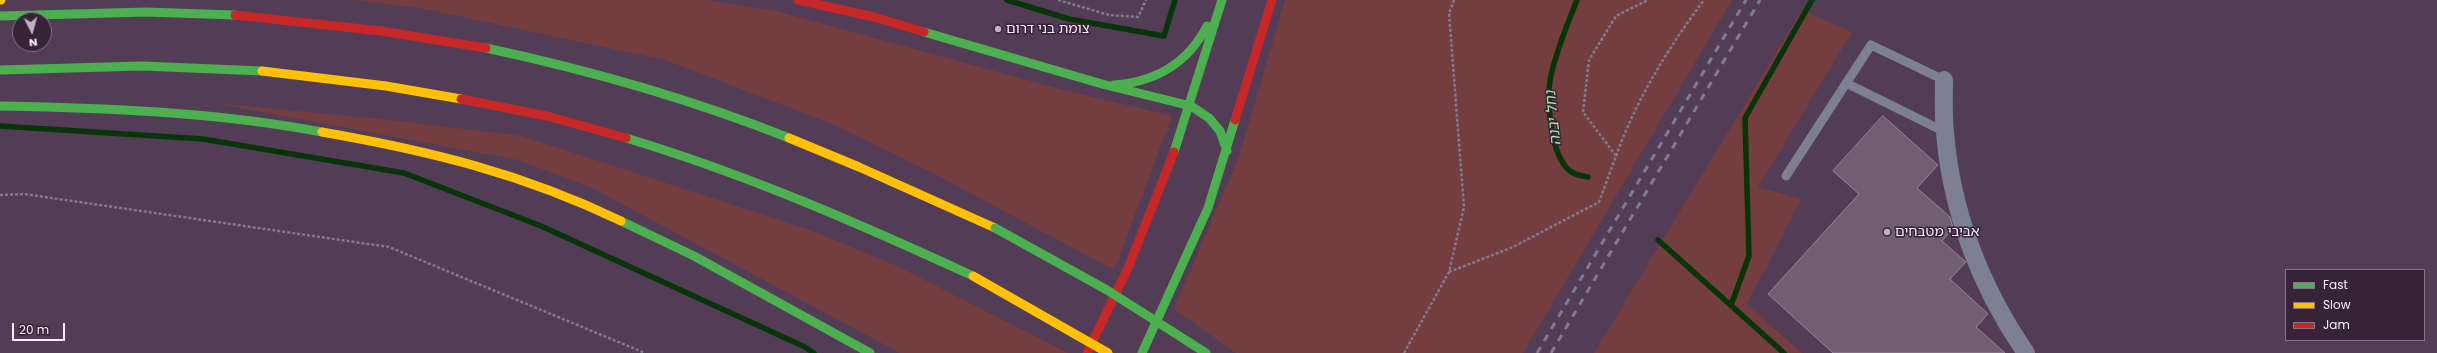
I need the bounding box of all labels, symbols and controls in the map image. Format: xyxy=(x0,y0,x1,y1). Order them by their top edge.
north arrow xyxy=(12,12,52,52)
place label: צומת בני דרום xyxy=(1006,21,1090,37)
marker: צומת בני דרום xyxy=(993,24,1003,34)
text: N xyxy=(28,35,38,51)
water label: נחל יבנה xyxy=(1542,90,1566,146)
place label: אביבי מטבחים xyxy=(1895,224,1980,240)
marker: אביבי מטבחים xyxy=(1882,227,1892,237)
legend xyxy=(2285,269,2425,341)
text: Fast xyxy=(2323,276,2348,293)
text: Slow xyxy=(2323,296,2351,313)
scale bar xyxy=(14,315,67,341)
text: Jam xyxy=(2323,316,2350,333)
text: 20 m xyxy=(19,321,49,338)

